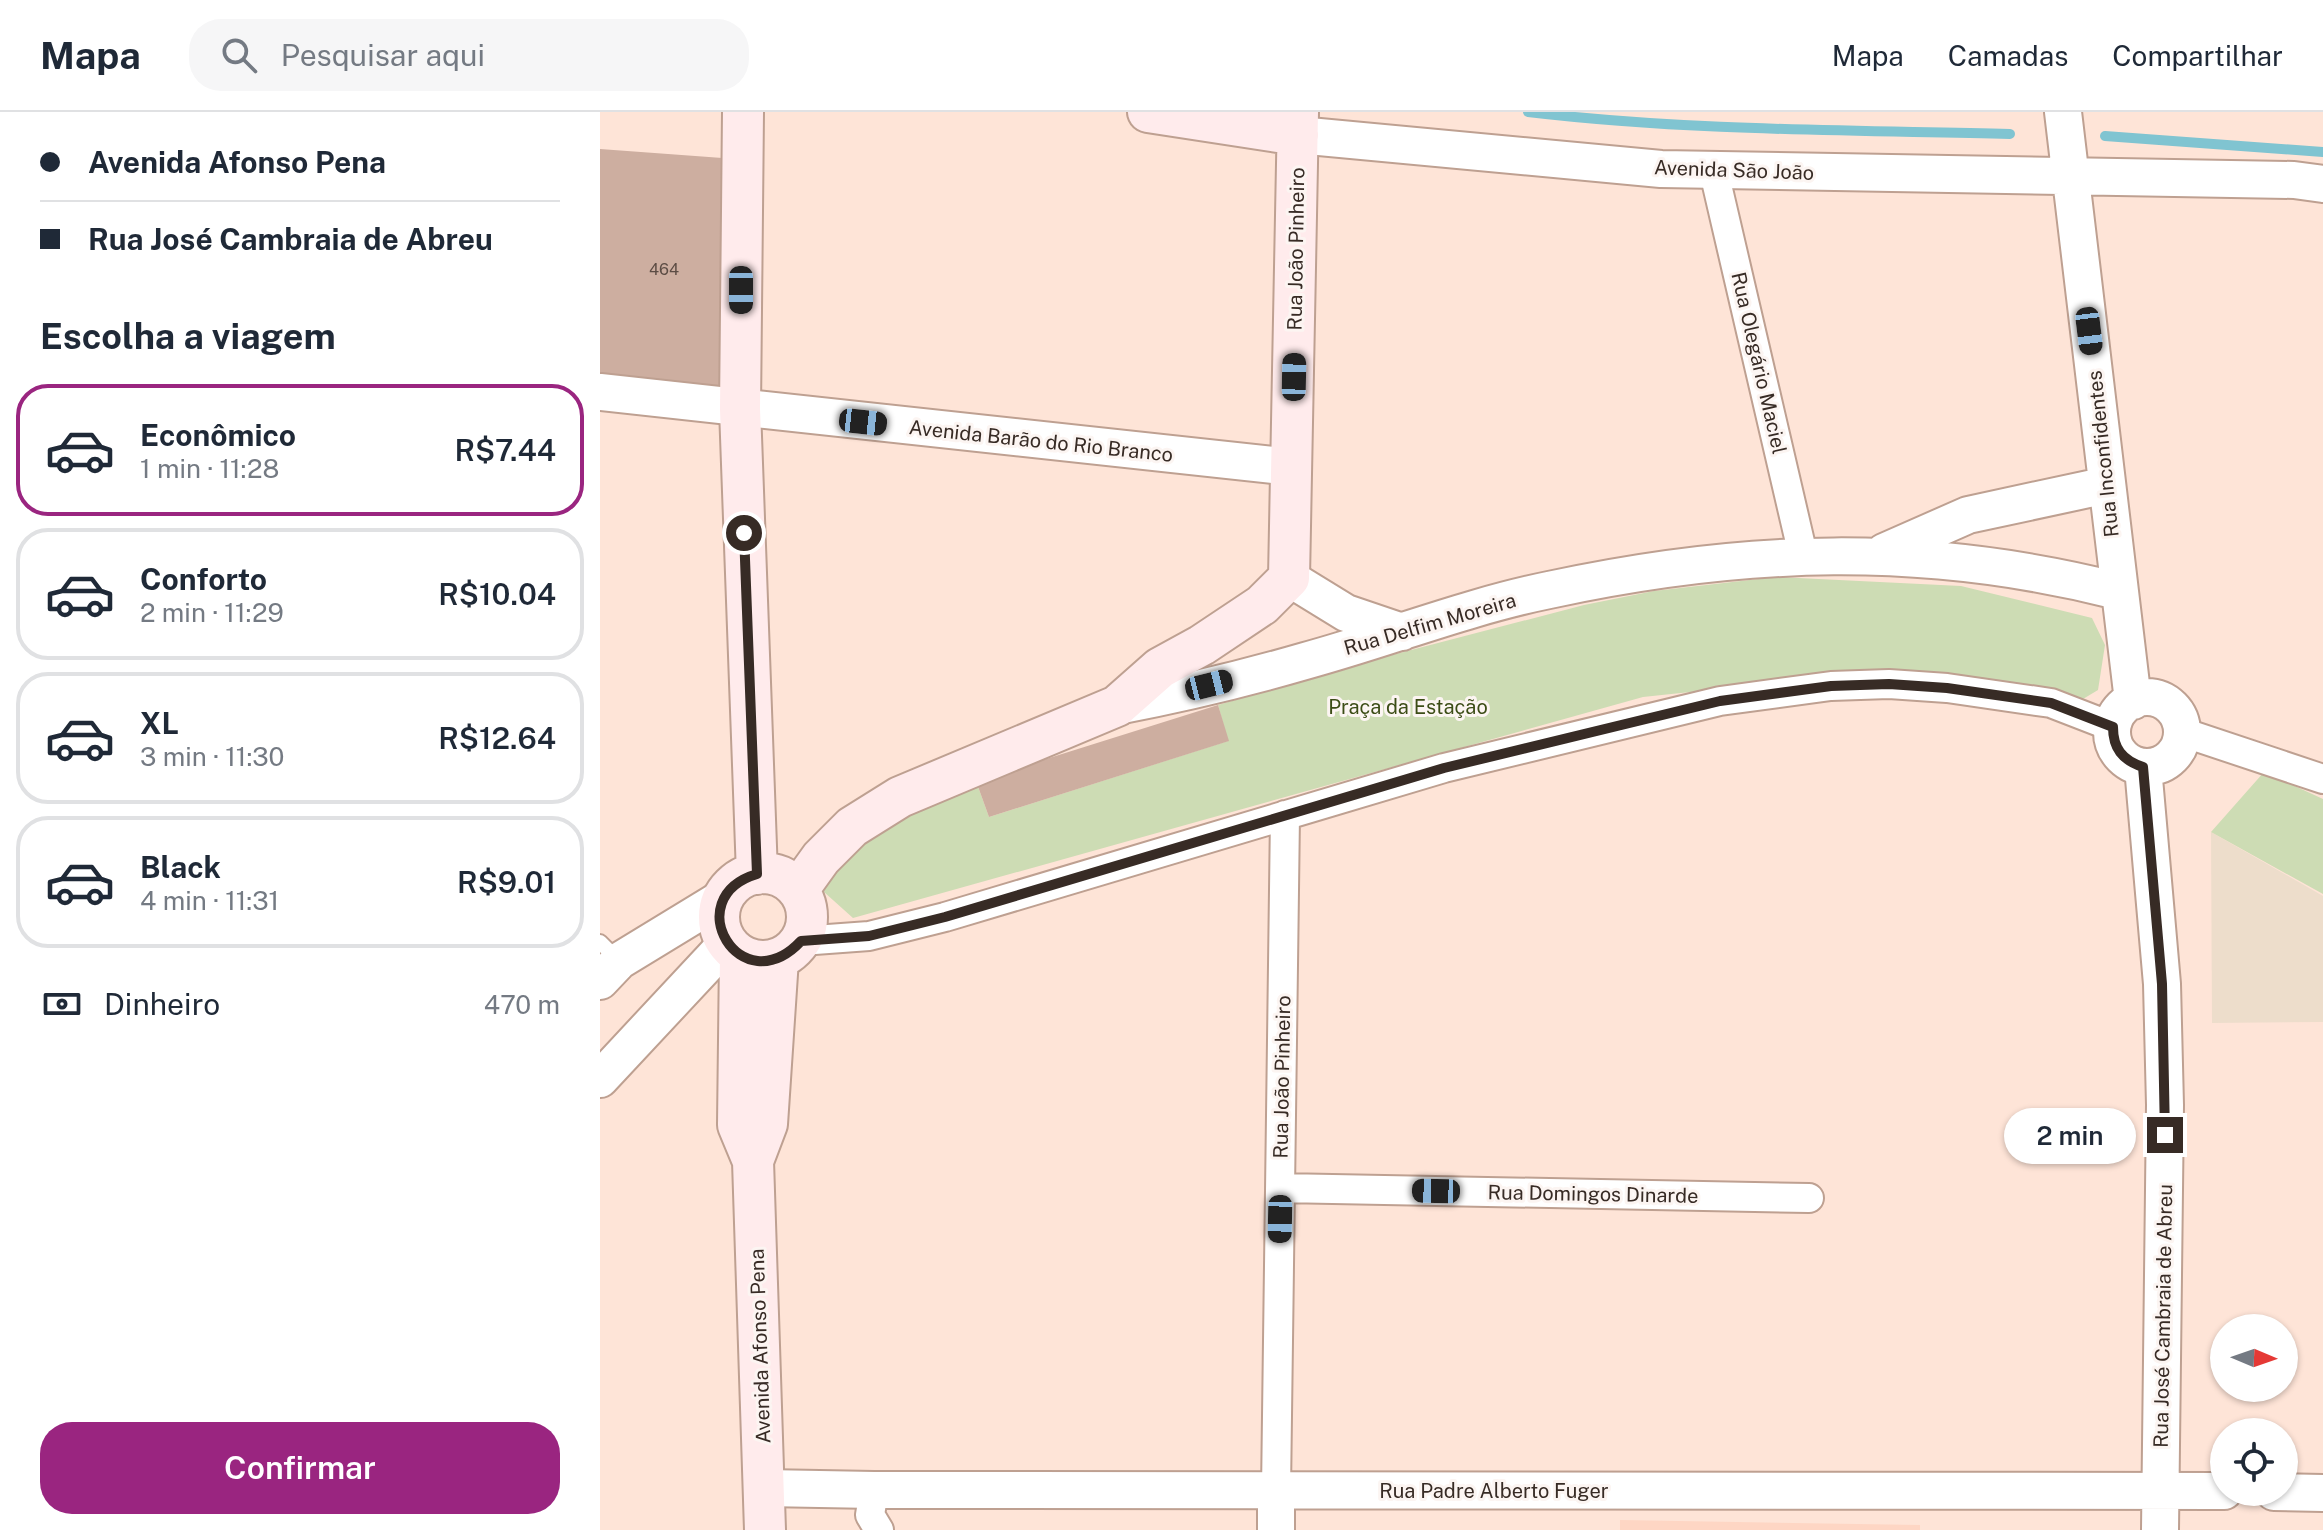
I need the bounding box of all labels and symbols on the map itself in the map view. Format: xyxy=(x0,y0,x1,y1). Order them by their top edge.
street label: Avenida São João xyxy=(1653,155,1815,185)
street label: Rua João Pinheiro xyxy=(1283,167,1309,331)
house number: 464 xyxy=(649,260,679,279)
car xyxy=(729,266,753,314)
street label: Rua Olegário Maciel xyxy=(1726,270,1792,456)
car xyxy=(2074,306,2104,356)
car xyxy=(1282,353,1306,401)
street label: Rua Inconfidentes xyxy=(2082,369,2124,539)
car xyxy=(838,408,888,436)
street label: Avenida Barão do Rio Branco xyxy=(908,415,1174,467)
route start xyxy=(726,515,762,551)
street label: Rua Delfim Moreira xyxy=(1341,588,1519,660)
car xyxy=(1183,668,1235,702)
park label: Praça da Estação xyxy=(1328,695,1488,719)
street label: Rua João Pinheiro xyxy=(1269,995,1295,1159)
callout: 2 min xyxy=(2005,1107,2137,1163)
route end xyxy=(2147,1117,2183,1153)
car xyxy=(1412,1179,1460,1203)
street label: Rua Domingos Dinarde xyxy=(1487,1180,1699,1208)
street label: Rua José Cambraia de Abreu xyxy=(2149,1184,2177,1448)
car xyxy=(1268,1195,1292,1243)
street label: Avenida Afonso Pena xyxy=(745,1248,775,1444)
north arrow xyxy=(2210,1314,2298,1402)
street label: Rua Padre Alberto Fuger xyxy=(1379,1479,1609,1503)

